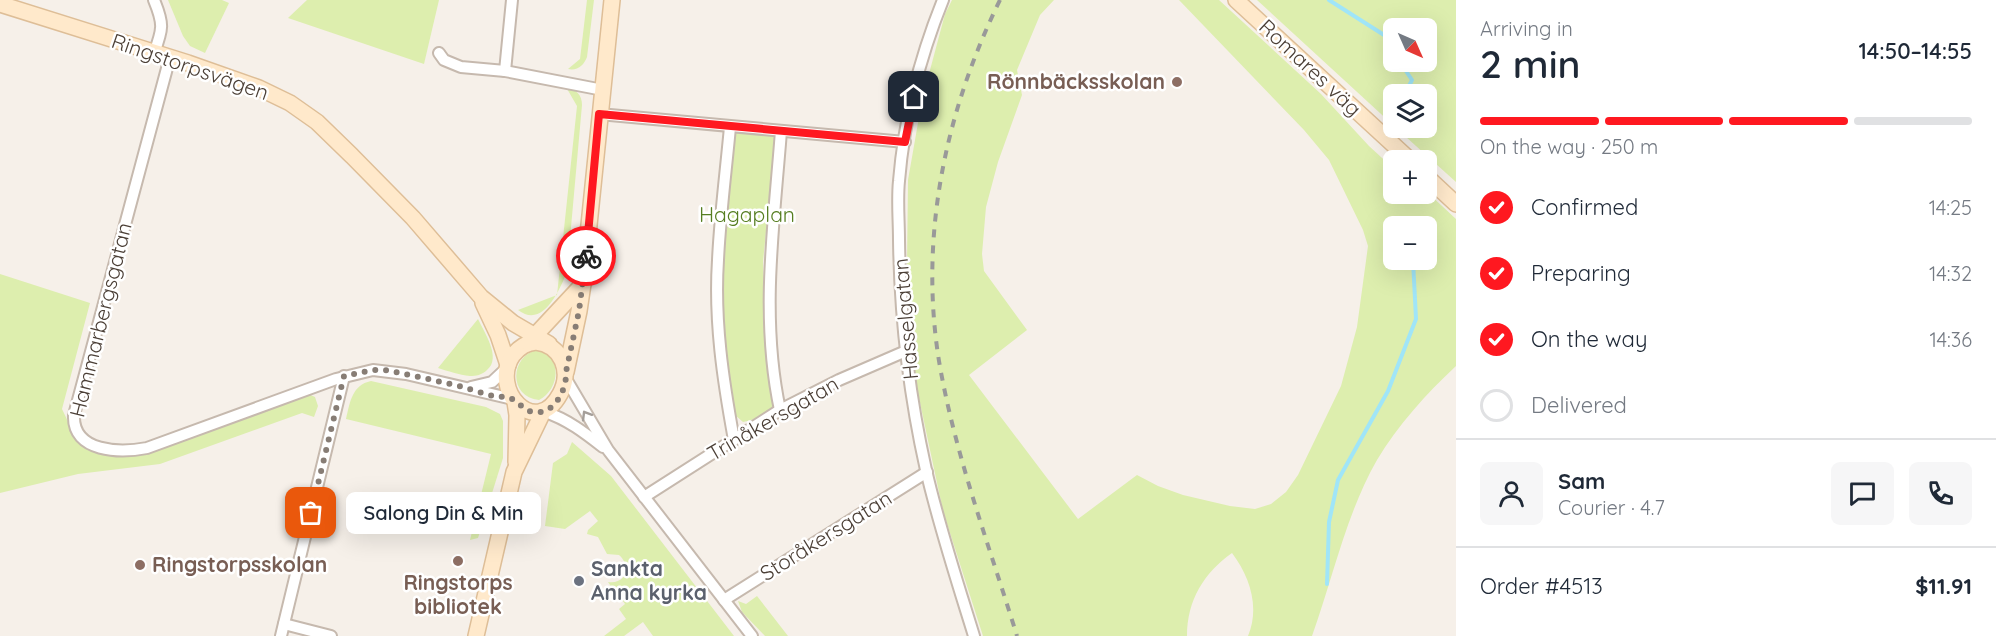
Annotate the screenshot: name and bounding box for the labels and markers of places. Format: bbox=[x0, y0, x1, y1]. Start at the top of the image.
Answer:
place label: Rönnbäcksskolan bbox=[987, 68, 1165, 94]
pin bbox=[888, 71, 939, 122]
marker: Rönnbäcksskolan bbox=[1170, 75, 1184, 89]
pin bbox=[285, 487, 336, 538]
callout: Salong Din & Min bbox=[347, 492, 542, 534]
place label: Ringstorpsskolan bbox=[152, 551, 327, 577]
marker: Ringstorps bibliotek bbox=[451, 554, 465, 568]
place label: Sankta Anna kyrka bbox=[591, 555, 707, 605]
marker: Ringstorpsskolan bbox=[133, 558, 147, 572]
place label: Ringstorps bibliotek bbox=[403, 569, 513, 619]
marker: Sankta Anna kyrka bbox=[572, 574, 586, 588]

